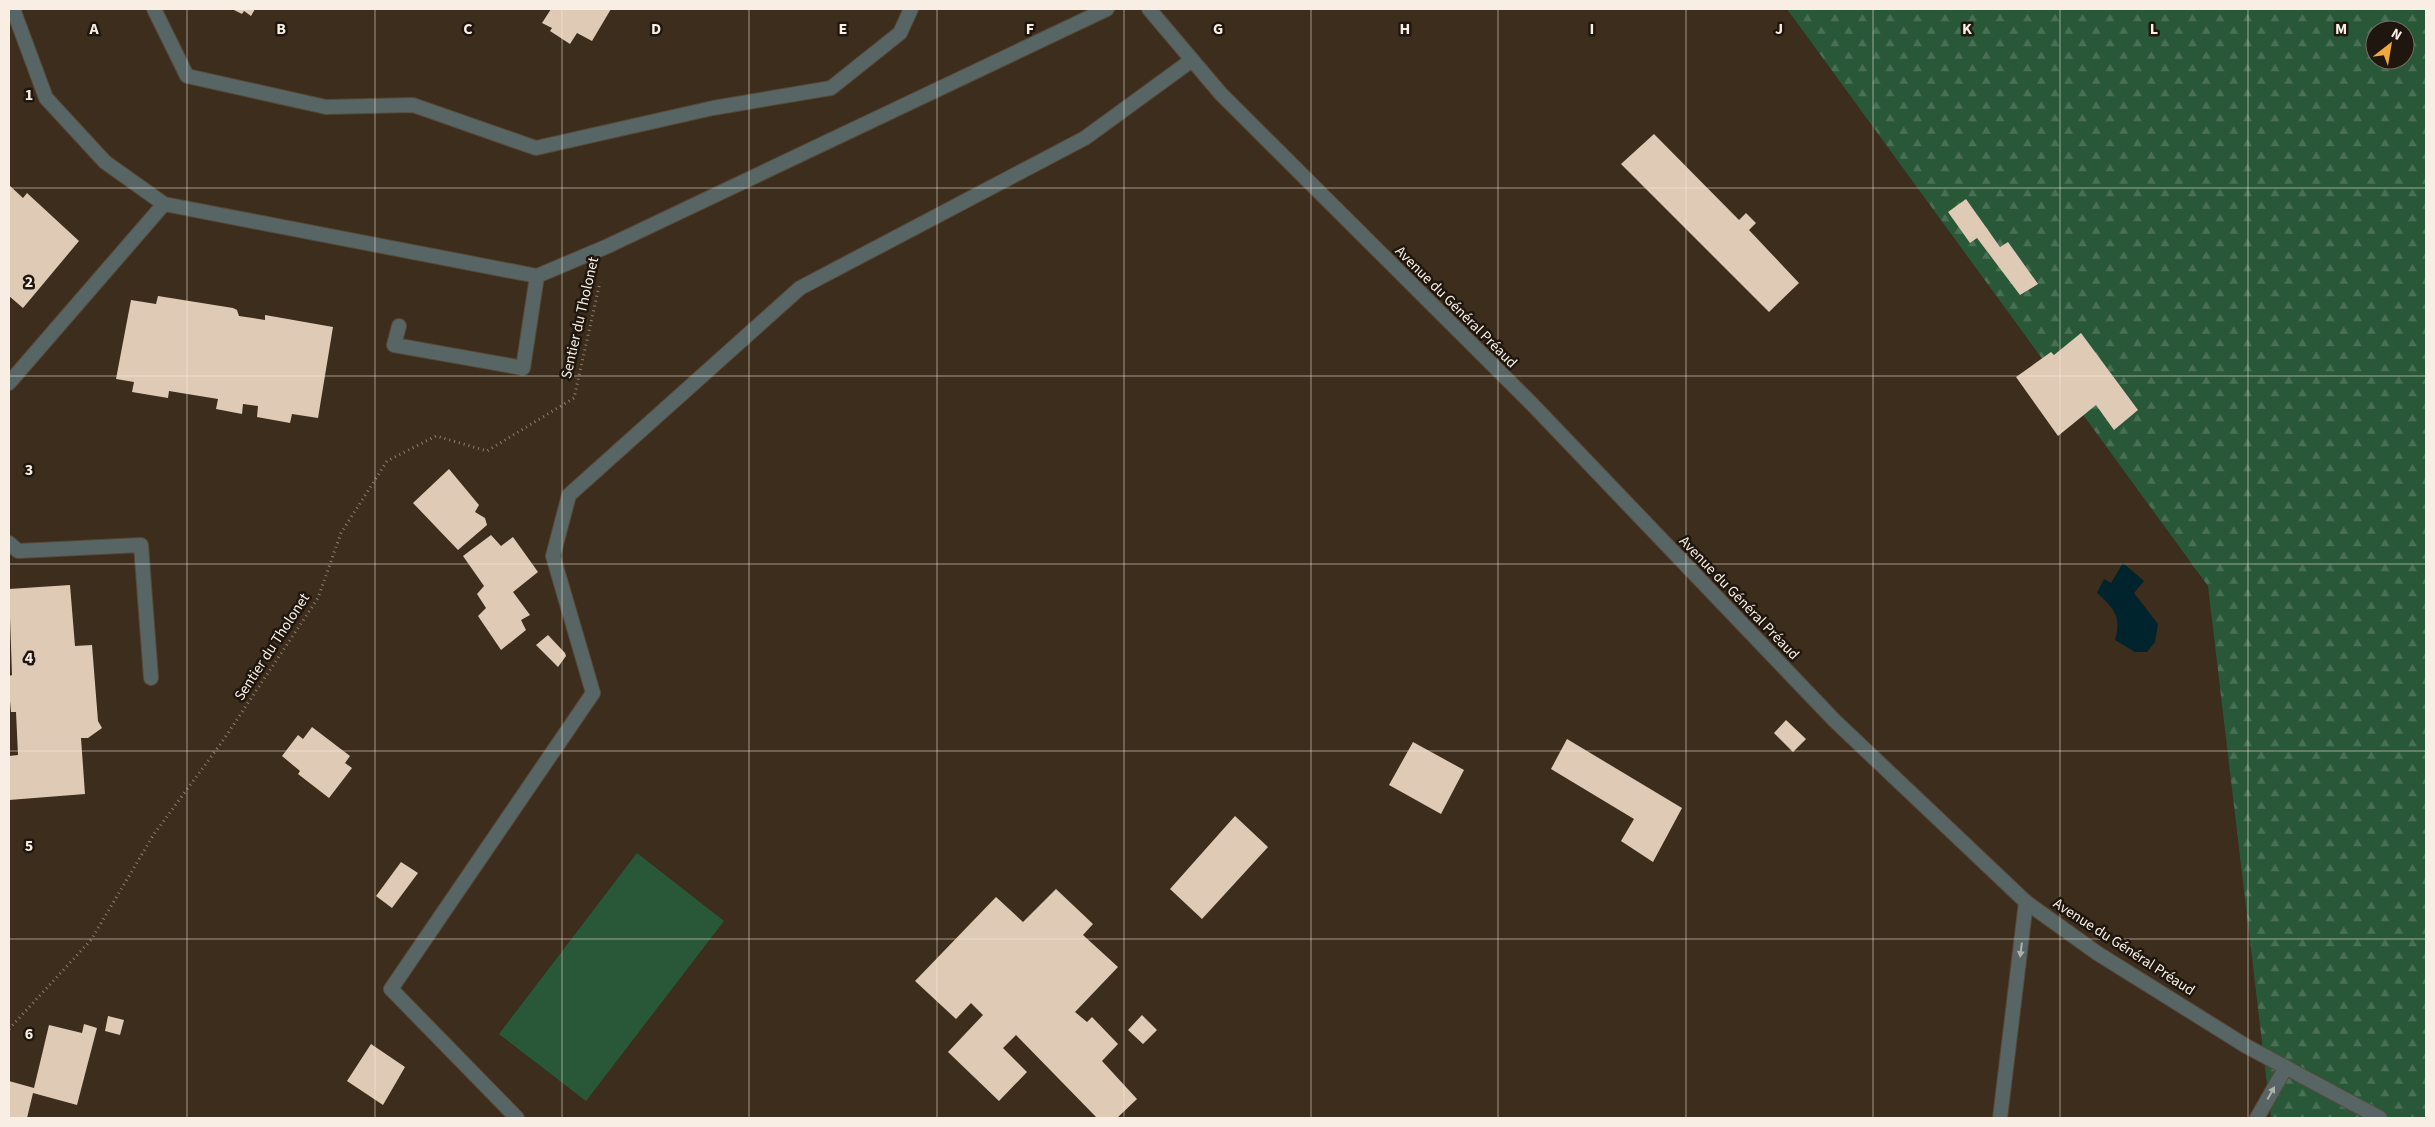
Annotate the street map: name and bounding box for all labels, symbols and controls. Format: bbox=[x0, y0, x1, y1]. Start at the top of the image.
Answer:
text: A bbox=[88, 18, 99, 40]
text: B bbox=[276, 18, 286, 40]
text: C bbox=[463, 18, 473, 40]
text: D bbox=[651, 18, 661, 40]
text: E bbox=[839, 18, 847, 40]
text: F bbox=[1026, 18, 1034, 40]
text: G bbox=[1213, 18, 1223, 40]
text: H bbox=[1400, 18, 1410, 40]
text: I bbox=[1590, 18, 1594, 40]
text: J bbox=[1775, 18, 1783, 40]
text: K bbox=[1962, 18, 1972, 40]
text: L bbox=[2150, 18, 2158, 40]
text: M bbox=[2335, 18, 2347, 40]
north arrow bbox=[2365, 20, 2415, 70]
text: N bbox=[2387, 24, 2405, 46]
text: 1 bbox=[25, 84, 33, 106]
street label: Avenue du Général Préaud bbox=[1390, 241, 1522, 373]
street label: Sentier du Tholonet bbox=[556, 255, 604, 381]
text: 2 bbox=[25, 271, 33, 293]
text: 3 bbox=[25, 459, 33, 481]
street label: Avenue du Général Préaud bbox=[1674, 531, 1804, 665]
street label: Sentier du Tholonet bbox=[229, 589, 315, 705]
text: 4 bbox=[25, 647, 34, 669]
text: 5 bbox=[25, 835, 33, 857]
street label: Avenue du Général Préaud bbox=[2049, 893, 2199, 1001]
one-way arrow bbox=[2017, 942, 2025, 958]
text: 6 bbox=[25, 1023, 33, 1045]
one-way arrow bbox=[2267, 1086, 2276, 1099]

